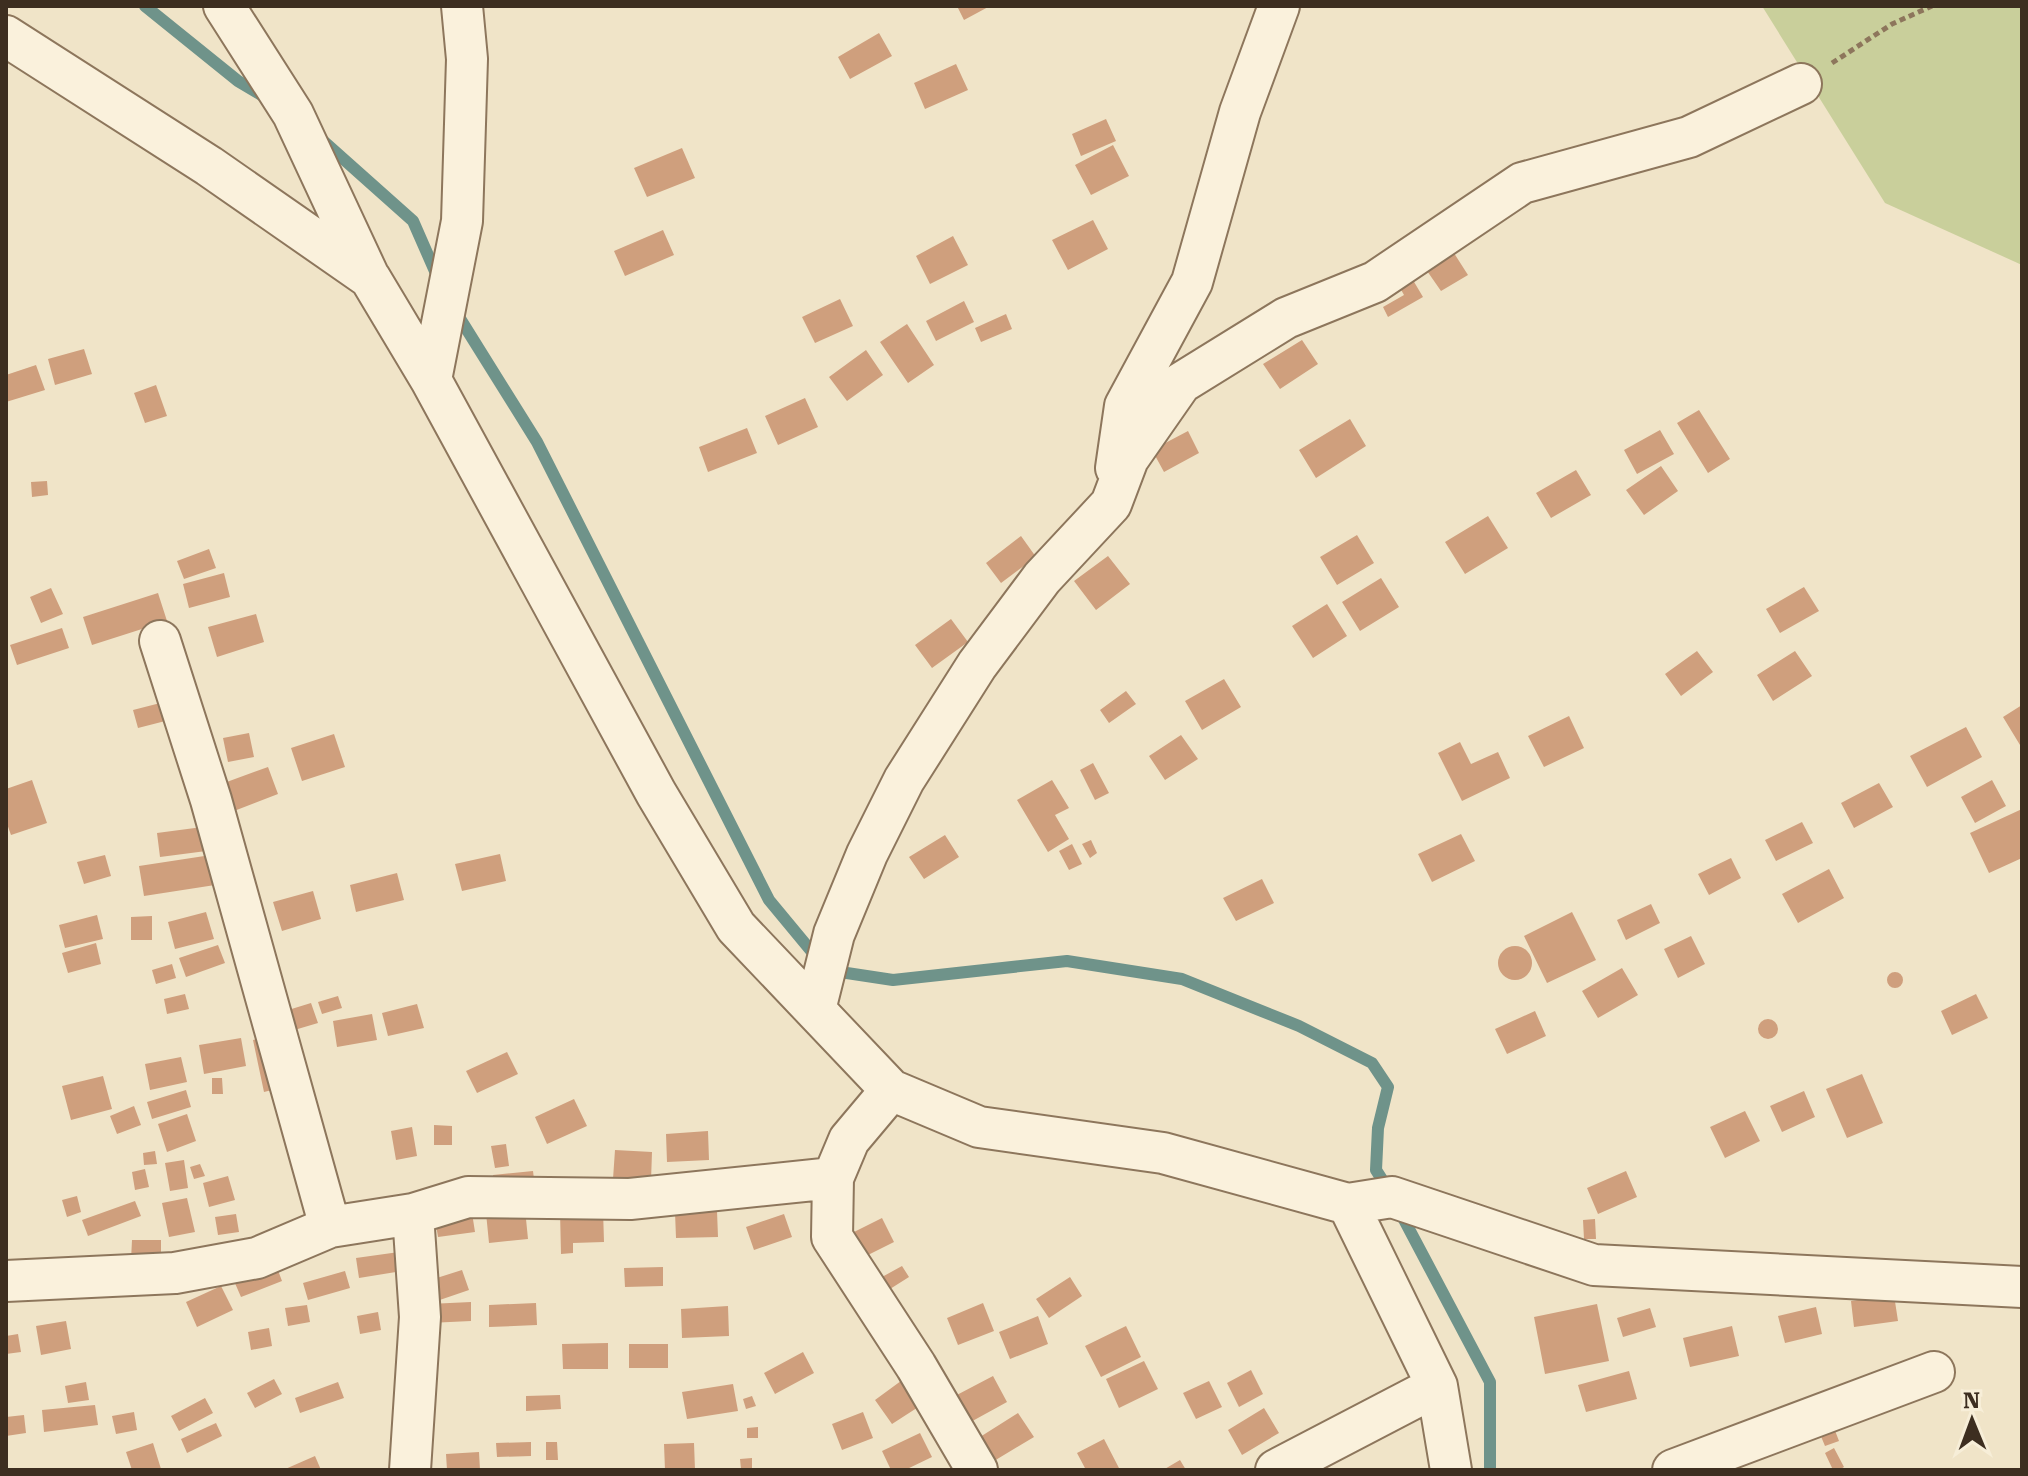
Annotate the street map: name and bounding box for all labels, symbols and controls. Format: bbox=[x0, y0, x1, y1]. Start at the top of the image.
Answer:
north arrow bbox=[1932, 1380, 2012, 1460]
text: N bbox=[1963, 1388, 1980, 1413]

